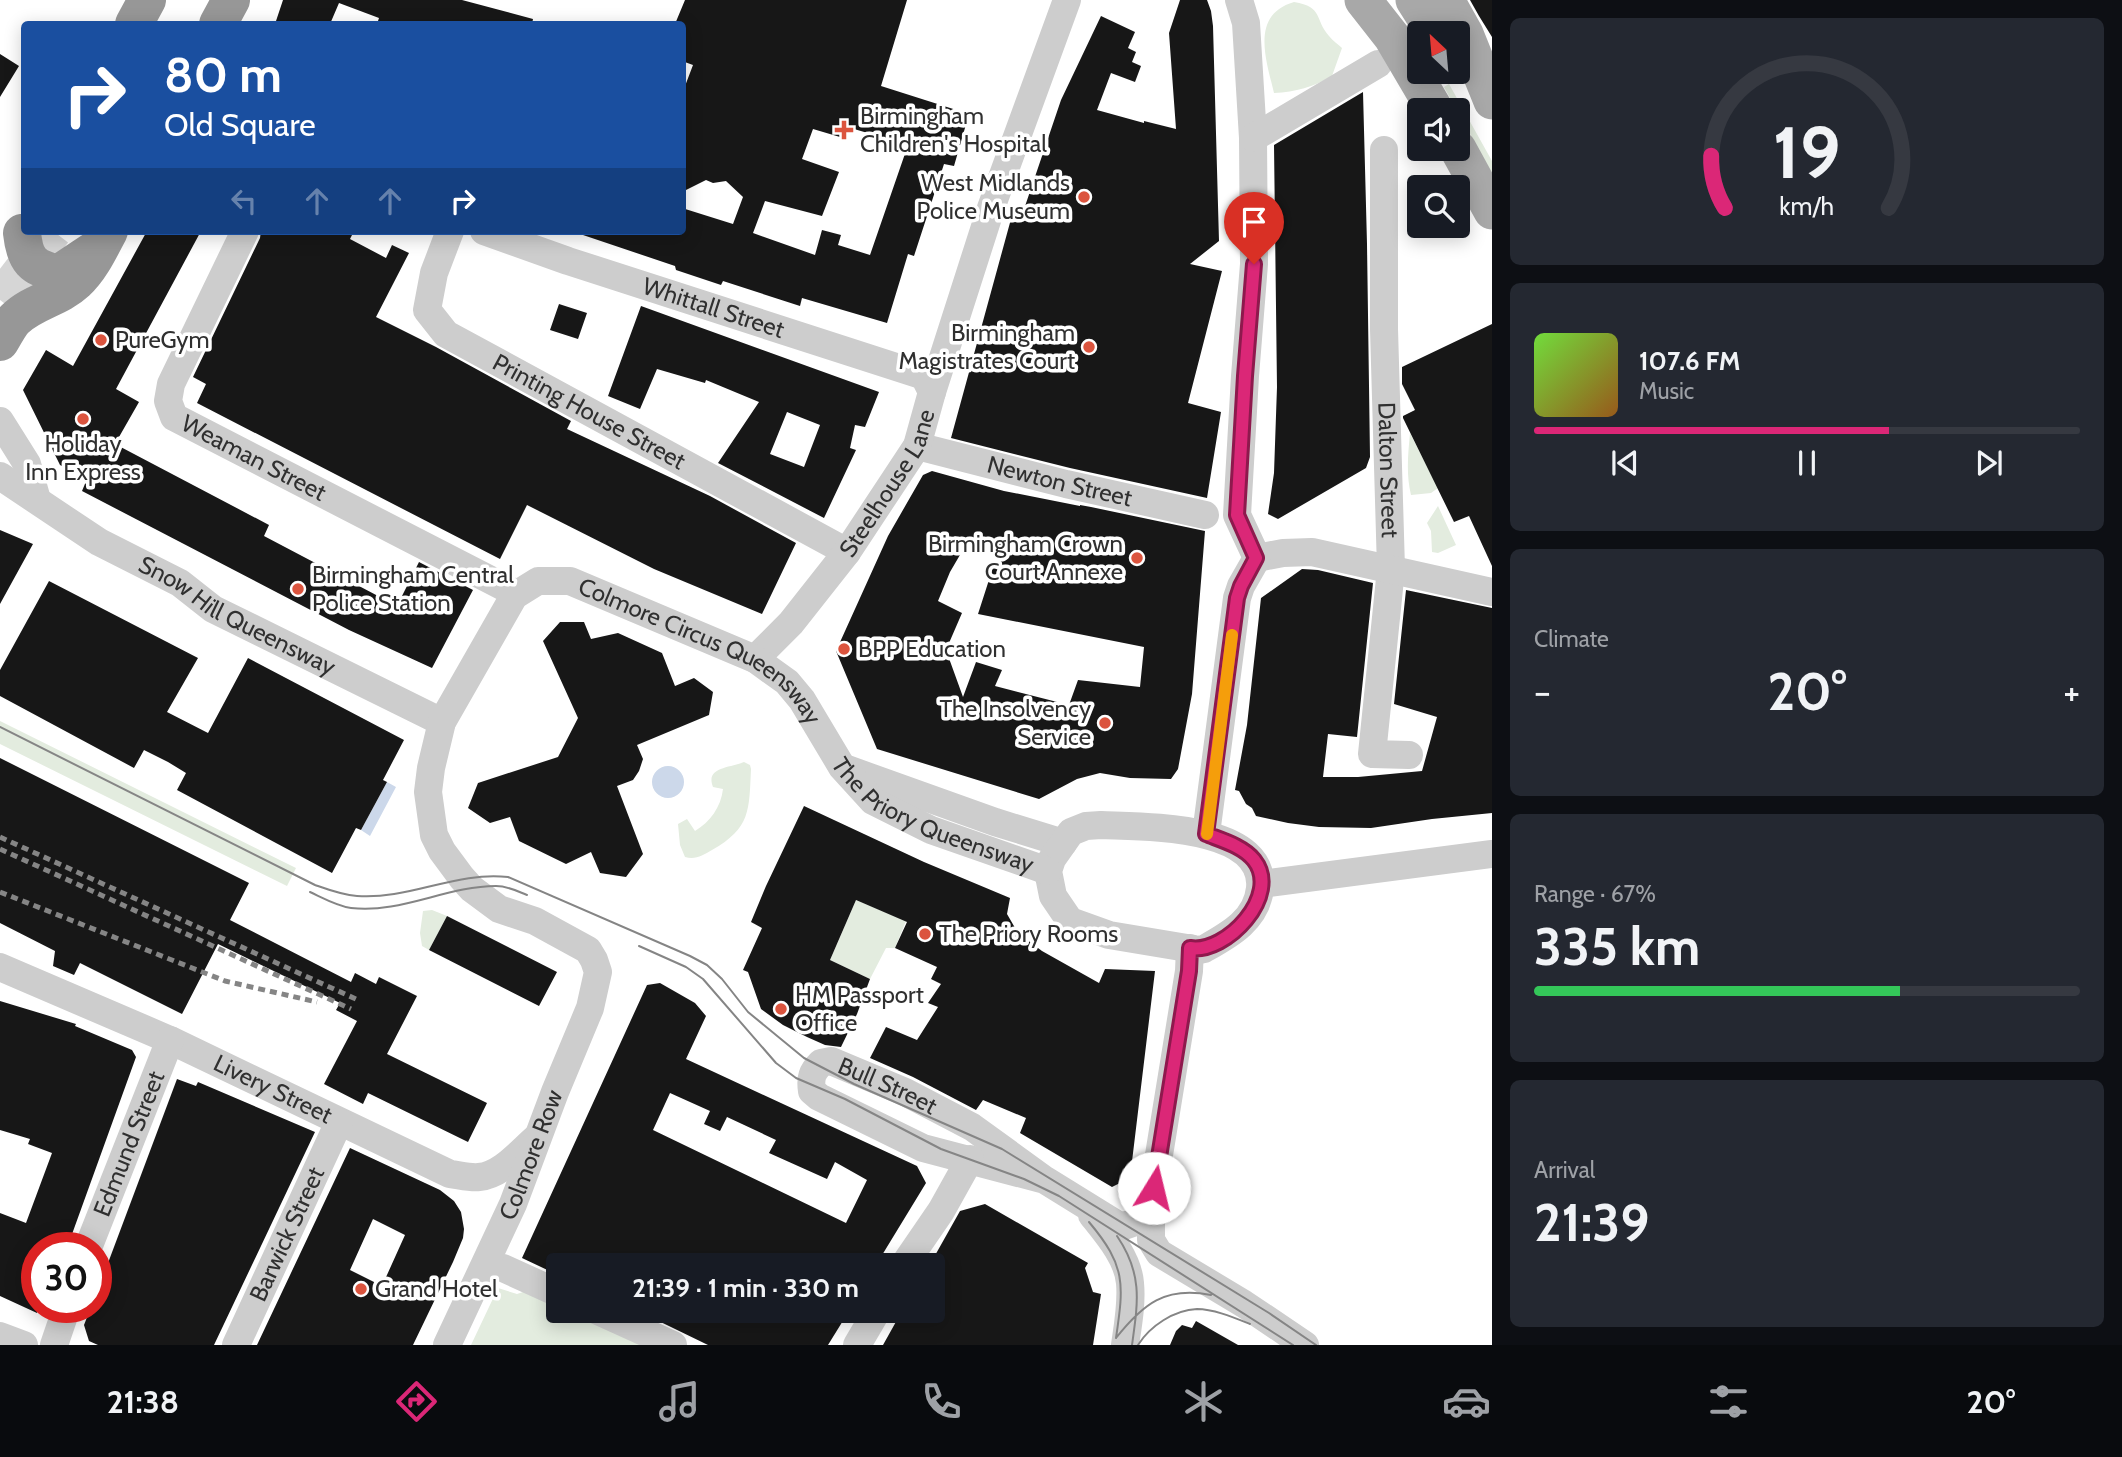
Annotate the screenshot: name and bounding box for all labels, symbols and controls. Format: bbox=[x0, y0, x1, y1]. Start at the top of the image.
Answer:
north arrow bbox=[1407, 21, 1470, 84]
map controls bbox=[1407, 21, 1470, 238]
text: 80 m bbox=[164, 45, 282, 104]
icon: right bbox=[49, 49, 140, 140]
button: sound bbox=[1407, 98, 1470, 161]
place label: Birmingham Children's Hospital bbox=[860, 101, 1047, 158]
text: Old Square bbox=[164, 105, 316, 144]
text: 19 bbox=[1773, 108, 1841, 196]
marker: Birmingham Children's Hospital bbox=[834, 120, 854, 140]
place label: West Midlands Police Museum bbox=[917, 168, 1070, 225]
button: search bbox=[1407, 175, 1470, 238]
icon: left bbox=[225, 182, 263, 220]
icon: ahead bbox=[298, 182, 336, 220]
icon: ahead bbox=[371, 182, 409, 220]
icon: right bbox=[444, 182, 482, 220]
marker: West Midlands Police Museum bbox=[1076, 189, 1092, 205]
text: km/h bbox=[1780, 191, 1834, 221]
pin bbox=[1224, 192, 1284, 264]
icon: arrive bbox=[1235, 203, 1273, 241]
street label: Whittall Street bbox=[639, 271, 788, 344]
place label: Birmingham Magistrates Court bbox=[898, 318, 1075, 375]
place label: PureGym bbox=[115, 325, 210, 354]
marker: PureGym bbox=[93, 332, 109, 348]
marker: Birmingham Magistrates Court bbox=[1081, 339, 1097, 355]
text: 107.6 FM bbox=[1639, 345, 1740, 377]
street label: Printing House Street bbox=[488, 347, 691, 475]
text: Music bbox=[1639, 377, 1694, 405]
street label: Dalton Street bbox=[1372, 401, 1405, 538]
street label: Steelhouse Lane bbox=[833, 406, 941, 562]
street label: Weaman Street bbox=[177, 408, 331, 507]
marker: Holiday Inn Express bbox=[75, 411, 91, 427]
place label: Holiday Inn Express bbox=[25, 429, 141, 486]
icon: previous bbox=[1606, 444, 1644, 482]
icon: pause bbox=[1788, 444, 1826, 482]
icon: next bbox=[1970, 444, 2008, 482]
street label: Newton Street bbox=[984, 450, 1135, 512]
place label: Birmingham Crown Court Annexe bbox=[928, 529, 1123, 586]
street label: Snow Hill Queensway bbox=[134, 550, 341, 681]
marker: Birmingham Crown Court Annexe bbox=[1129, 550, 1145, 566]
place label: Birmingham Central Police Station bbox=[312, 560, 514, 617]
street label: Colmore Circus Queensway bbox=[574, 571, 828, 729]
marker: Birmingham Central Police Station bbox=[290, 581, 306, 597]
text: Climate bbox=[1534, 625, 1609, 653]
place label: BPP Education bbox=[858, 634, 1006, 663]
marker: BPP Education bbox=[836, 641, 852, 657]
text: 20° bbox=[1767, 660, 1847, 723]
text: − bbox=[1534, 668, 1551, 715]
text: + bbox=[2063, 668, 2080, 715]
place label: The Insolvency Service bbox=[939, 694, 1091, 751]
marker: The Insolvency Service bbox=[1097, 715, 1113, 731]
street label: The Priory Queensway bbox=[826, 752, 1038, 879]
text: Range · 67% bbox=[1534, 880, 1656, 908]
text: 335 km bbox=[1534, 915, 1700, 978]
place label: The Priory Rooms bbox=[939, 919, 1118, 948]
marker: The Priory Rooms bbox=[917, 926, 933, 942]
place label: HM Passport Office bbox=[795, 980, 924, 1037]
marker: HM Passport Office bbox=[773, 1001, 789, 1017]
street label: Livery Street bbox=[209, 1048, 337, 1129]
street label: Bull Street bbox=[834, 1051, 942, 1120]
street label: Edmund Street bbox=[87, 1067, 170, 1220]
street label: Colmore Row bbox=[493, 1085, 569, 1225]
position arrow bbox=[1117, 1151, 1191, 1225]
text: Arrival bbox=[1534, 1156, 1595, 1184]
street label: Barwick Street bbox=[243, 1162, 330, 1306]
text: 21:39 bbox=[1534, 1191, 1650, 1254]
speed limit sign: 30 bbox=[21, 1232, 112, 1323]
text: 21:39 · 1 min · 330 m bbox=[632, 1272, 859, 1304]
place label: Grand Hotel bbox=[375, 1274, 498, 1303]
marker: Grand Hotel bbox=[353, 1281, 369, 1297]
icon: directions bbox=[392, 1377, 441, 1426]
icon: music bbox=[655, 1377, 704, 1426]
icon: phone bbox=[917, 1377, 966, 1426]
icon: climate bbox=[1179, 1377, 1228, 1426]
icon: car bbox=[1442, 1377, 1491, 1426]
icon: filters bbox=[1704, 1377, 1753, 1426]
text: 21:38 bbox=[107, 1382, 179, 1421]
text: 20° bbox=[1967, 1382, 2015, 1421]

